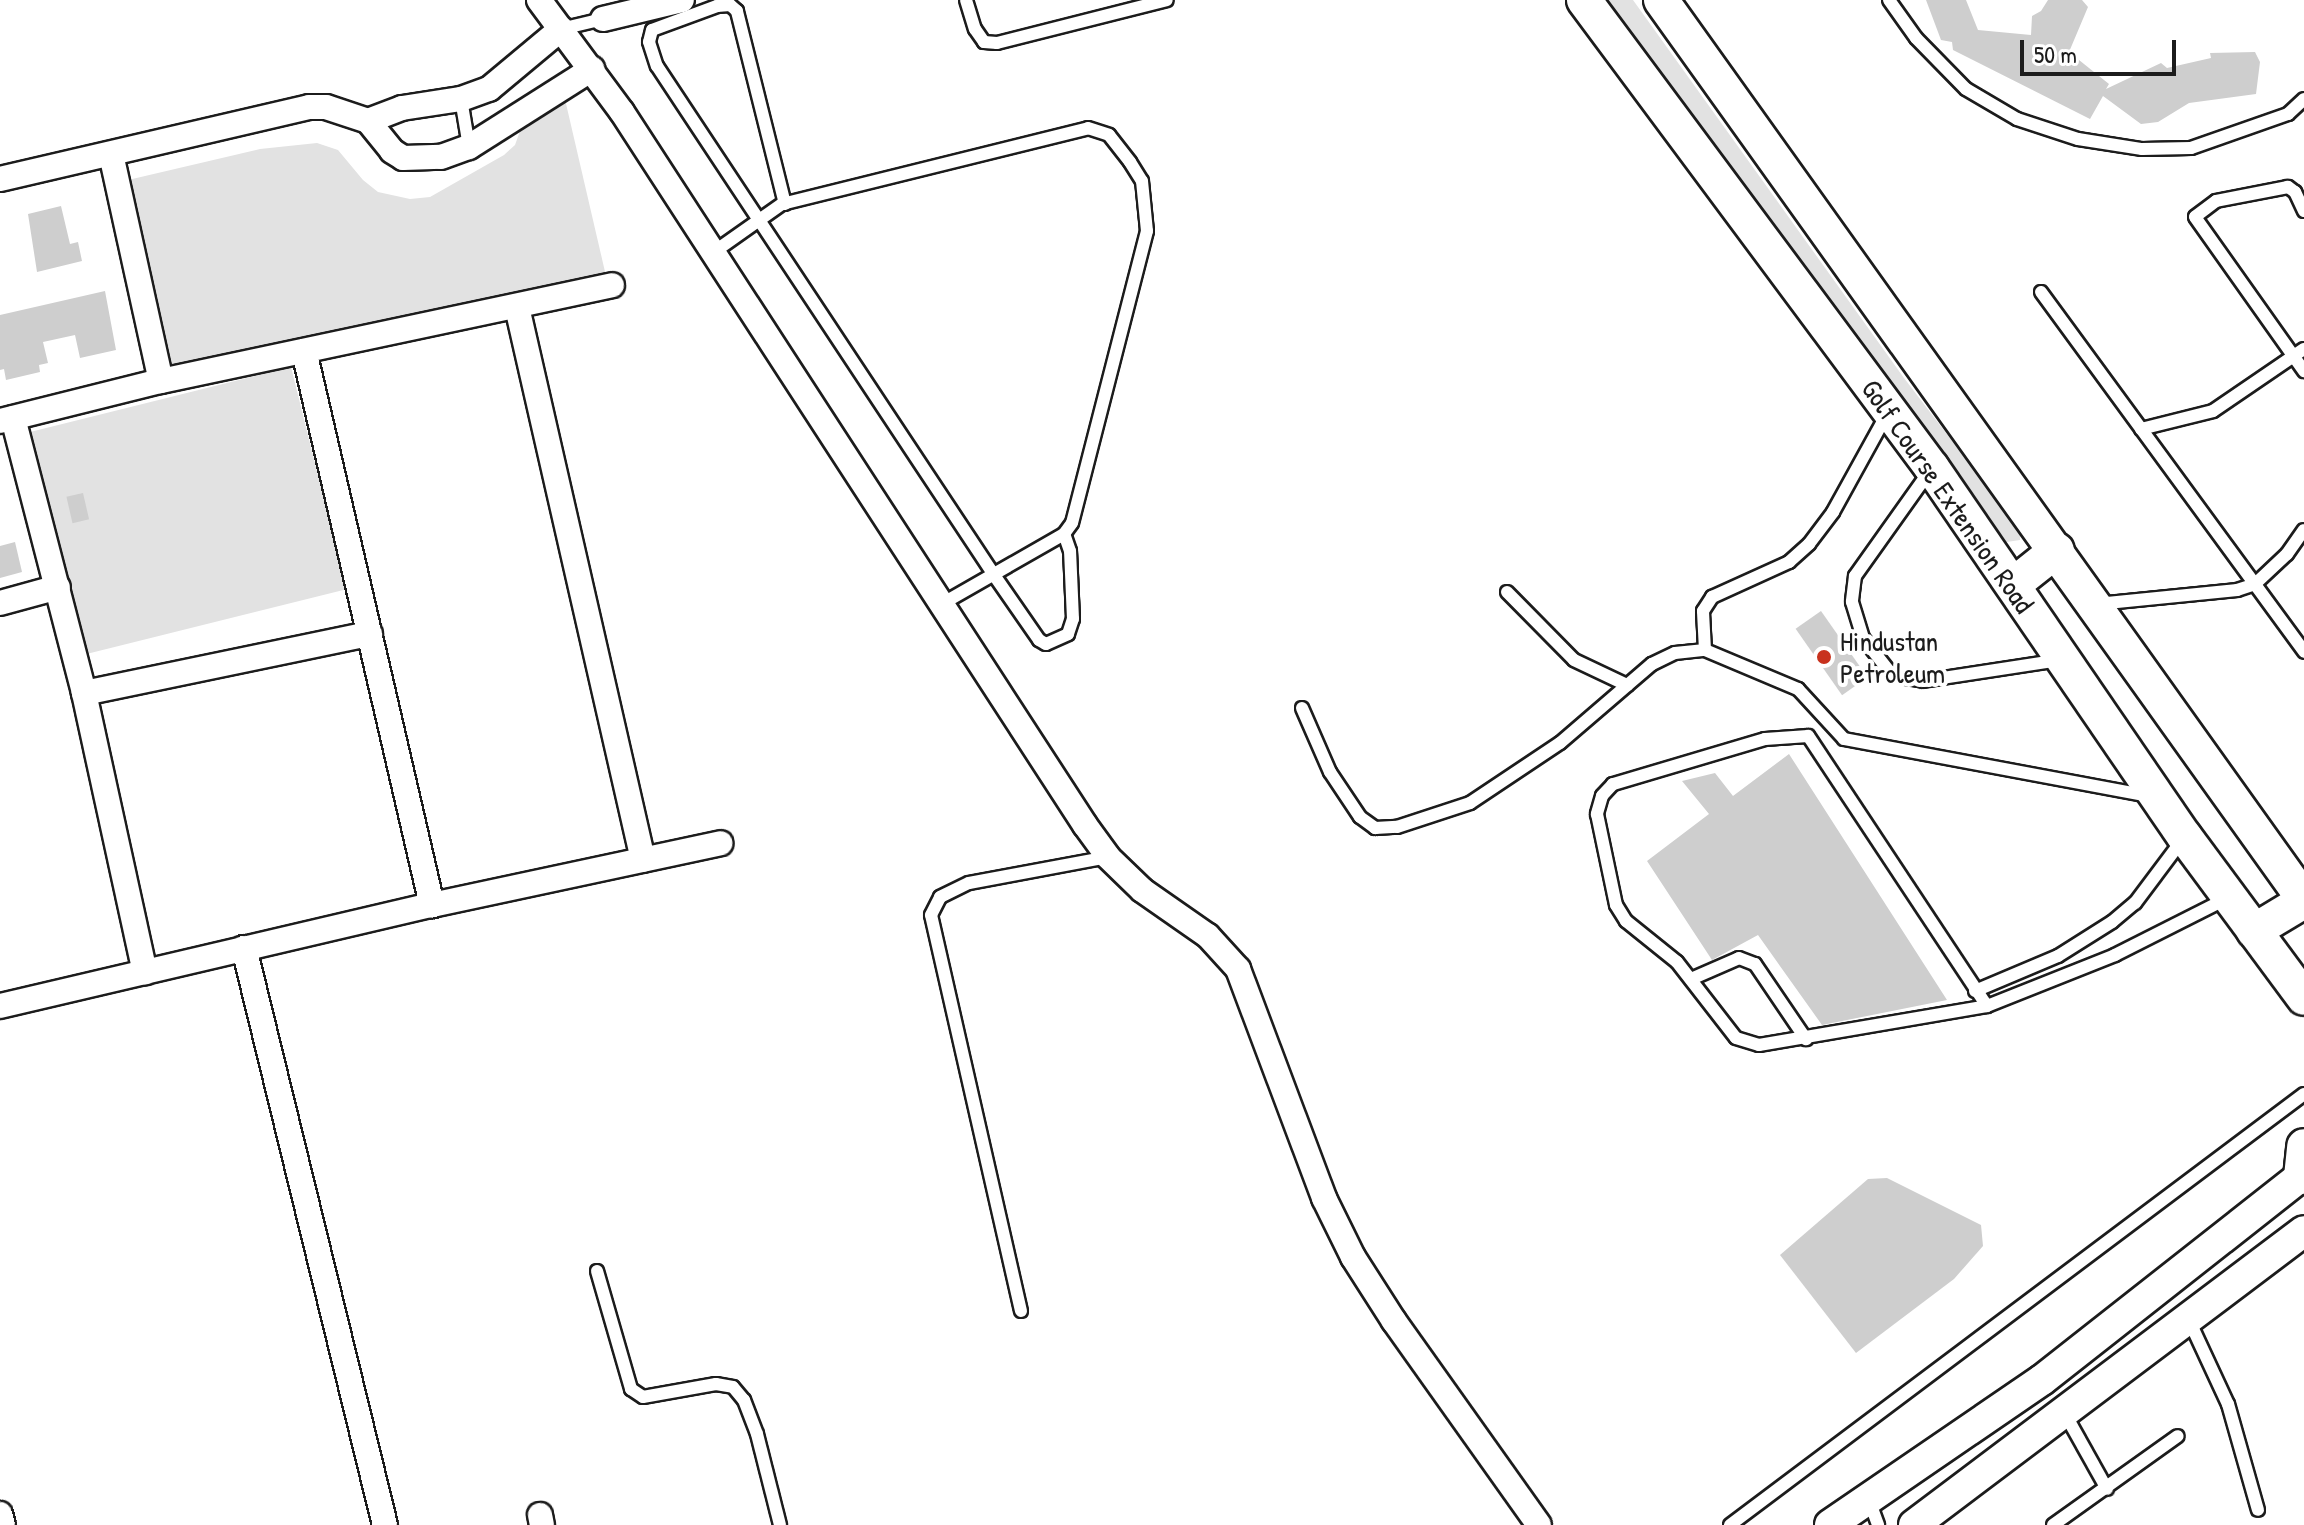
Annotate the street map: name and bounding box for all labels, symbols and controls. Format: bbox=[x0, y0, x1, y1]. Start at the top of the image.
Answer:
scale bar bbox=[2024, 24, 2180, 74]
text: 50 m bbox=[2034, 38, 2077, 70]
street label: Golf Course Extension Road bbox=[1855, 373, 2041, 619]
place label: Hindustan Petroleum bbox=[1840, 624, 1945, 690]
marker: Hindustan Petroleum bbox=[1815, 648, 1833, 666]

